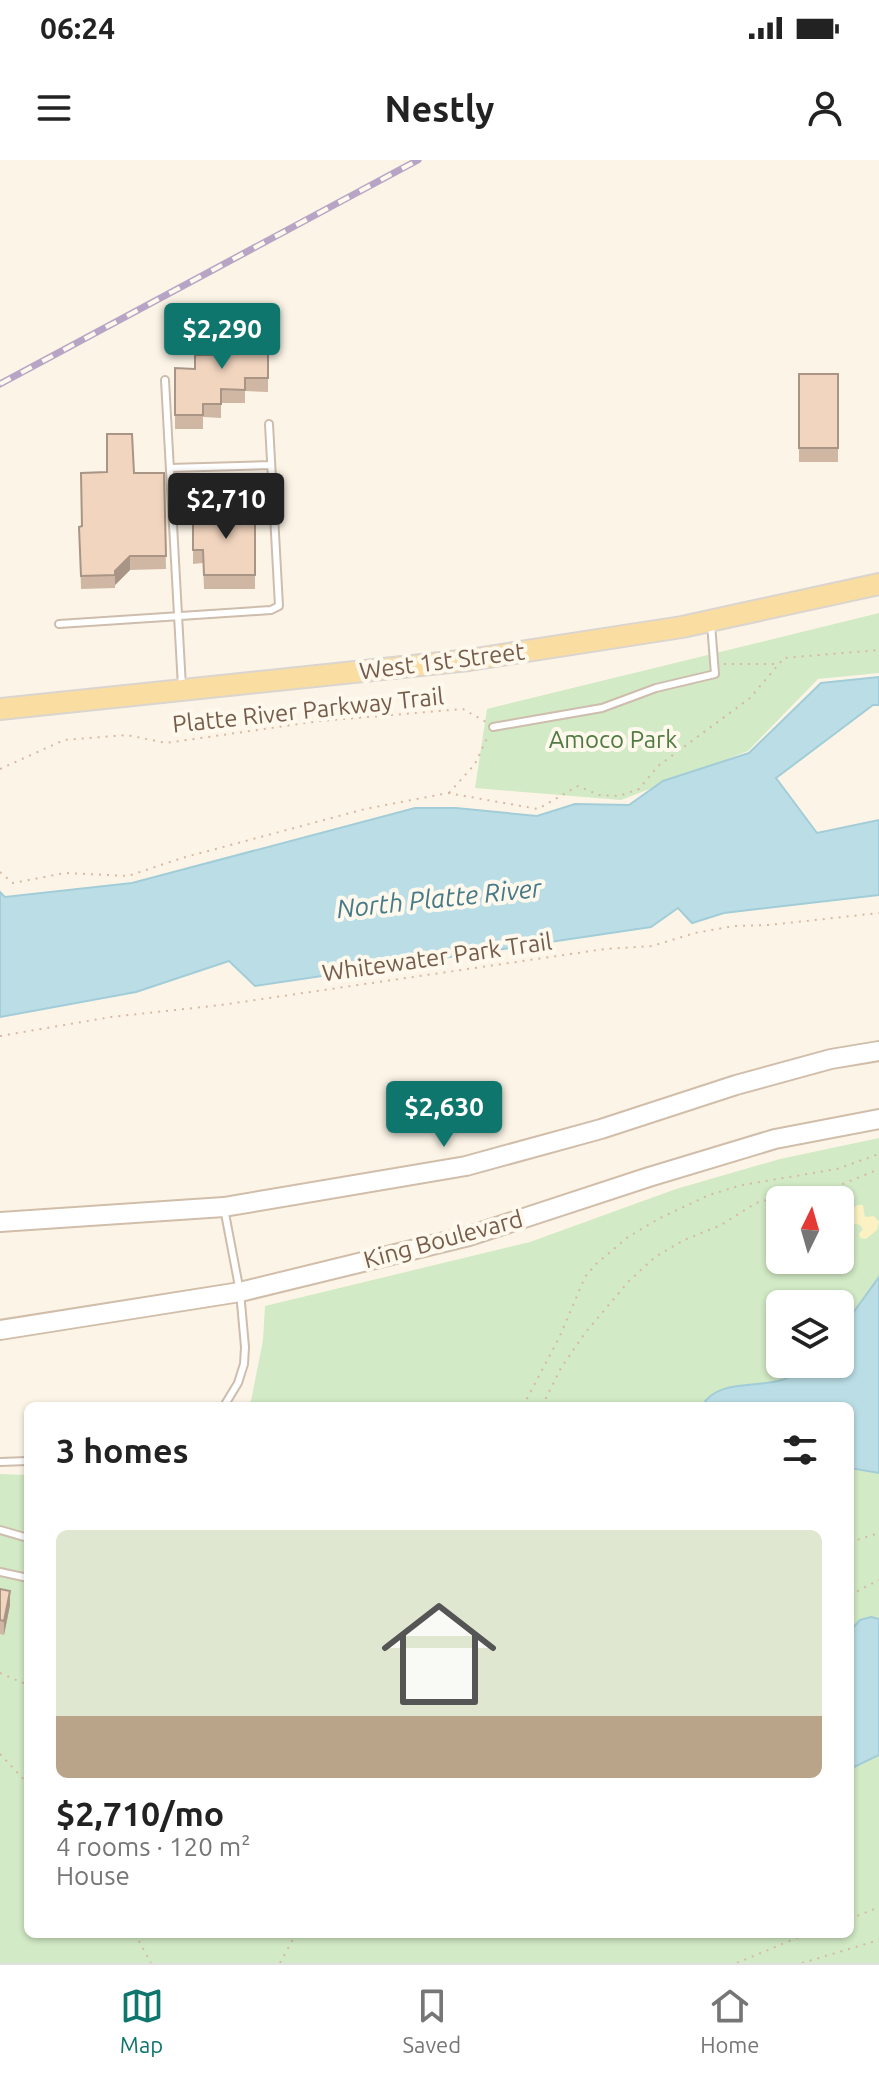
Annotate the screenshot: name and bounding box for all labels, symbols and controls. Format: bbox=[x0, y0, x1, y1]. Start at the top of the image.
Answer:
text: 06:24 bbox=[40, 11, 115, 45]
icon: menu bbox=[32, 86, 76, 130]
icon: person bbox=[803, 86, 847, 130]
text: Nestly bbox=[385, 88, 494, 129]
pin: $2,290 bbox=[157, 303, 287, 371]
text: $2,290 bbox=[182, 314, 262, 343]
pin: $2,710 bbox=[161, 473, 291, 541]
text: $2,710 bbox=[186, 484, 266, 513]
street label: West 1st Street bbox=[358, 637, 527, 685]
street label: Platte River Parkway Trail bbox=[171, 682, 445, 738]
park label: Amoco Park bbox=[549, 726, 677, 753]
water label: North Platte River bbox=[335, 873, 544, 923]
street label: Whitewater Park Trail bbox=[320, 928, 554, 986]
pin: $2,630 bbox=[379, 1081, 509, 1149]
text: $2,630 bbox=[404, 1092, 484, 1121]
north arrow bbox=[766, 1186, 854, 1274]
map controls bbox=[766, 1186, 854, 1378]
street label: King Boulevard bbox=[360, 1205, 526, 1273]
button: layers bbox=[766, 1290, 854, 1378]
icon: filters bbox=[778, 1428, 822, 1472]
text: 3 homes bbox=[56, 1431, 189, 1469]
icon: home bbox=[367, 1582, 511, 1726]
text: $2,710/mo bbox=[56, 1794, 224, 1832]
text: 4 rooms · 120 m² bbox=[56, 1832, 251, 1861]
text: House bbox=[56, 1861, 130, 1890]
tab: Map bbox=[120, 1984, 164, 2057]
tab: Saved bbox=[403, 1984, 461, 2057]
tab: Home bbox=[700, 1984, 759, 2057]

